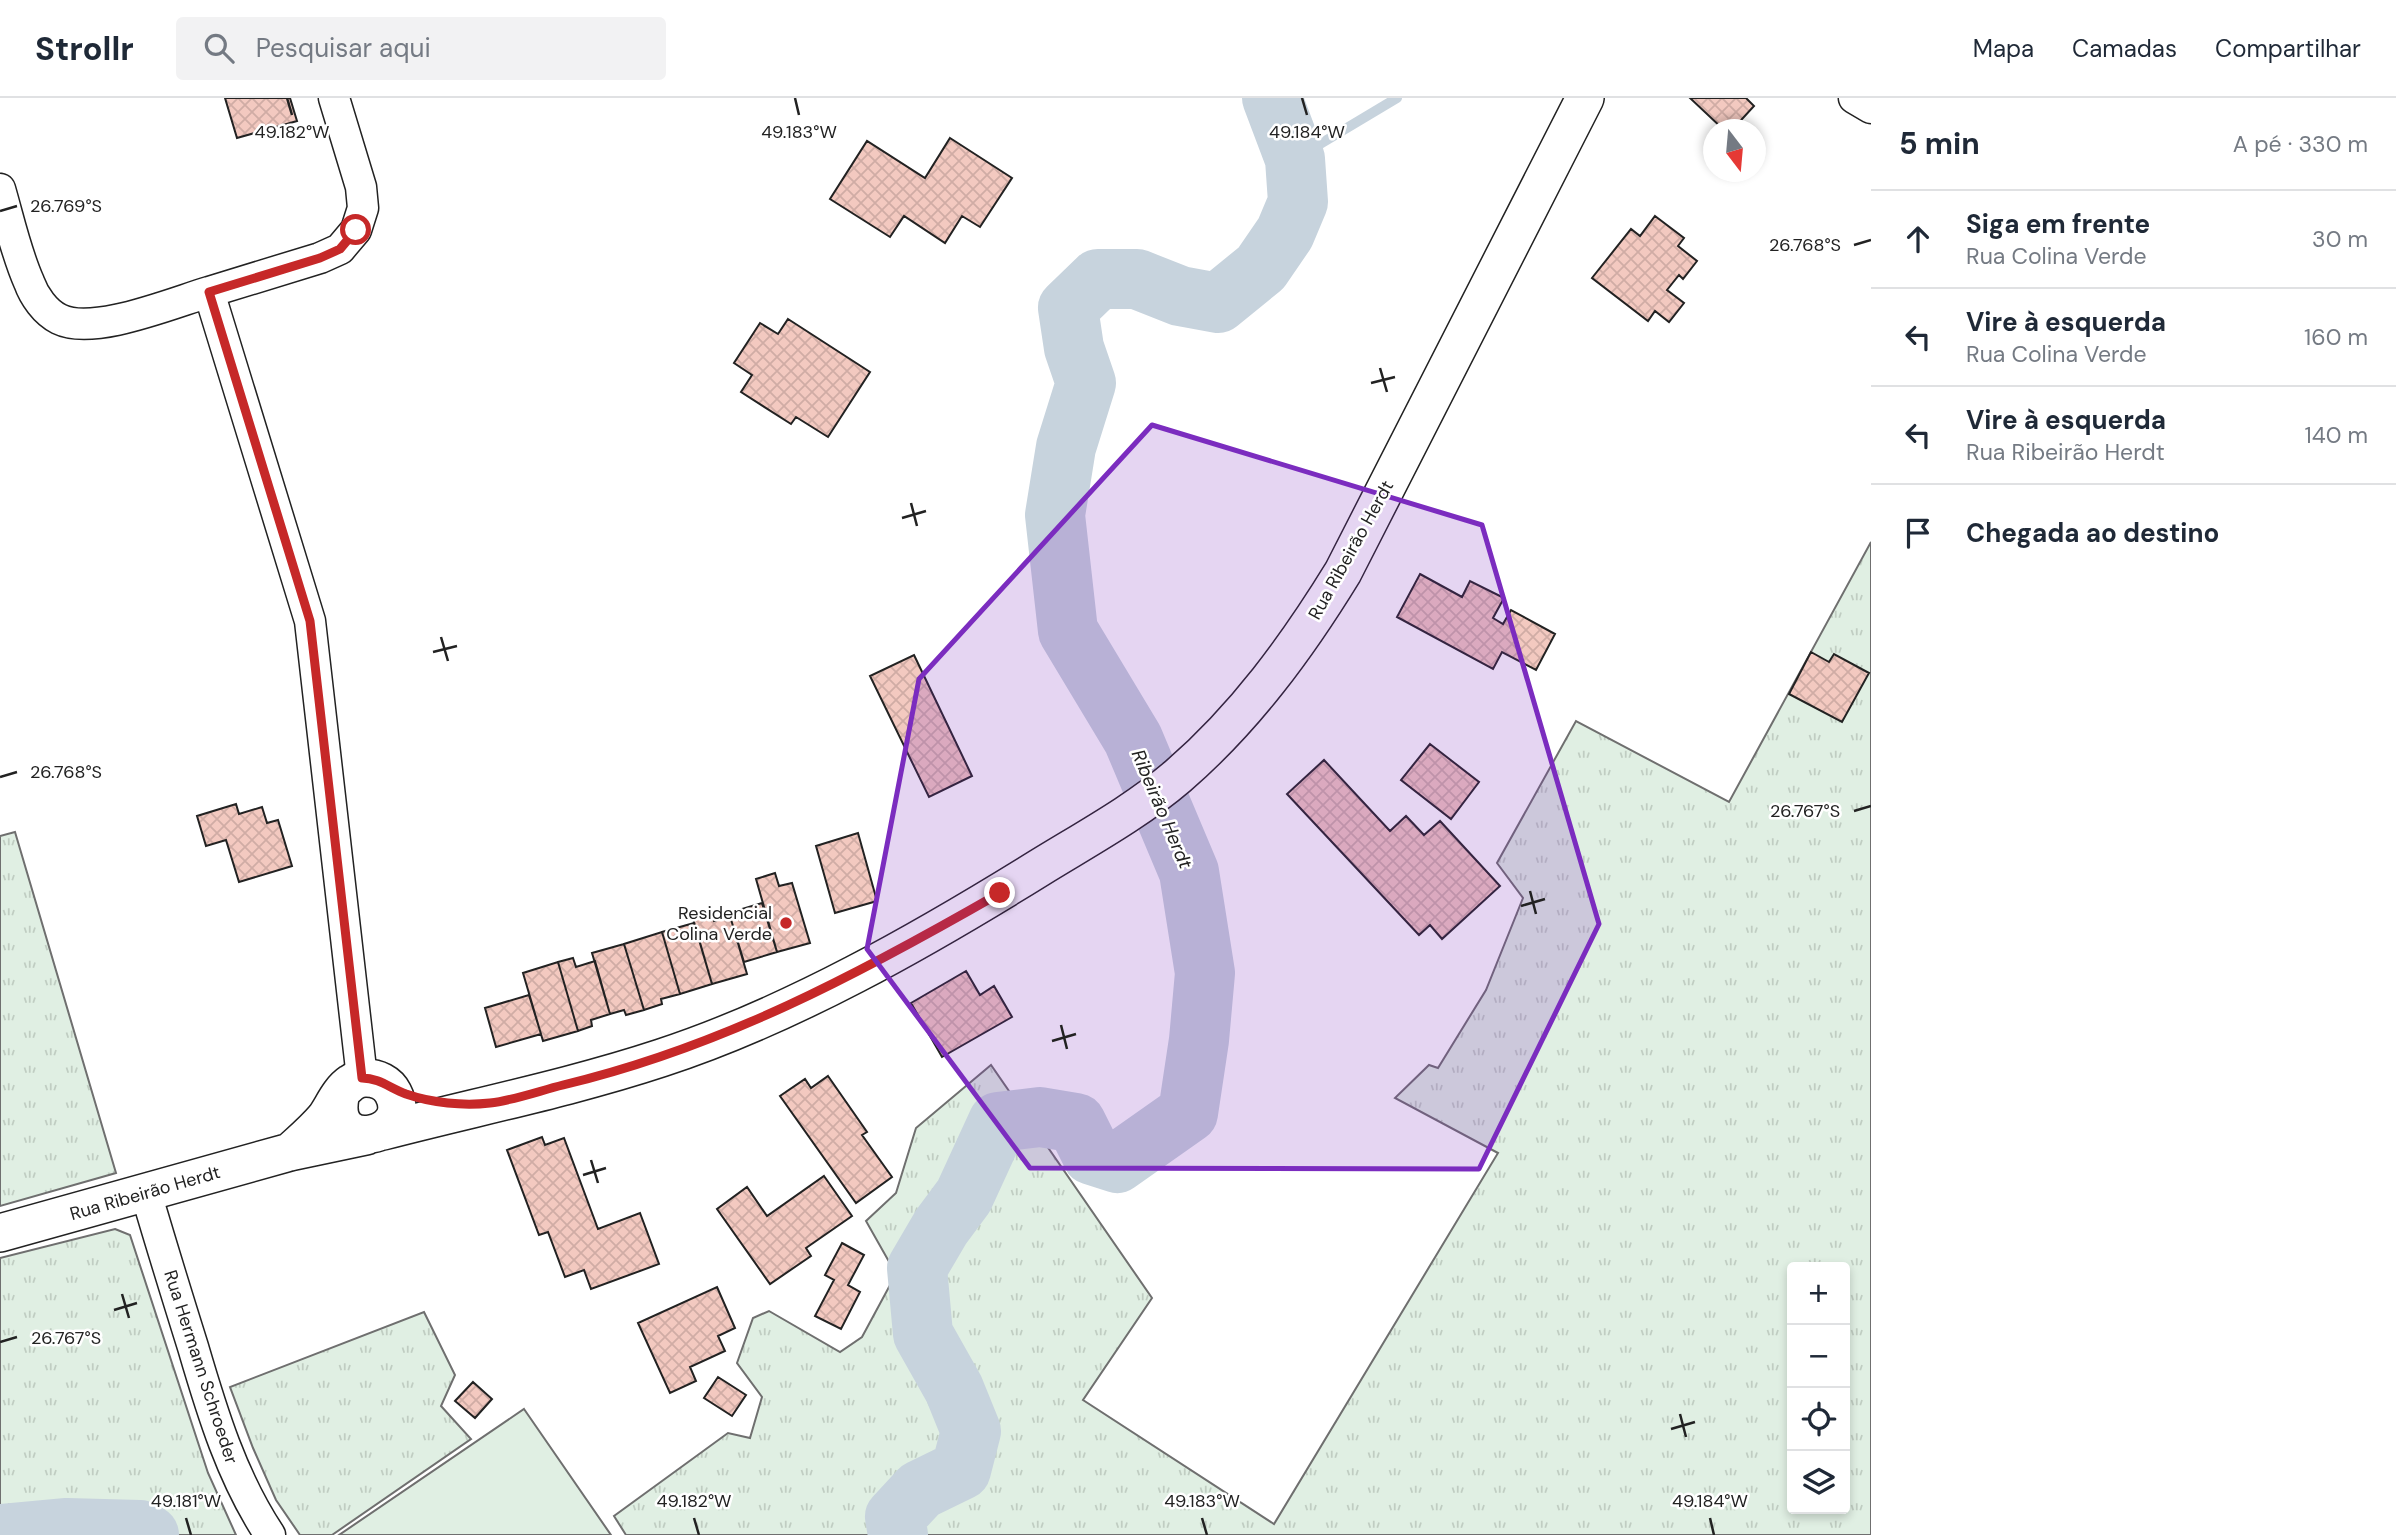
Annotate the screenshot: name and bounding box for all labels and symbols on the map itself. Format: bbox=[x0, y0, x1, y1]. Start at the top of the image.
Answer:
north arrow bbox=[1703, 119, 1766, 182]
text: 49.182°W bbox=[254, 120, 330, 144]
text: 49.183°W bbox=[761, 120, 837, 144]
text: 49.184°W bbox=[1269, 120, 1345, 144]
text: 26.769°S bbox=[30, 194, 102, 218]
route start bbox=[340, 214, 371, 245]
text: 26.768°S bbox=[1769, 233, 1841, 257]
street label: Rua Ribeirão Herdt bbox=[1303, 476, 1399, 624]
water label: Ribeirão Herdt bbox=[1126, 746, 1199, 873]
text: 26.768°S bbox=[30, 760, 102, 784]
text: 26.767°S bbox=[1770, 799, 1840, 823]
route end bbox=[984, 877, 1015, 908]
place label: Residencial Colina Verde bbox=[666, 901, 772, 946]
marker: Residencial Colina Verde bbox=[778, 915, 794, 931]
street label: Rua Ribeirão Herdt bbox=[67, 1160, 223, 1226]
street label: Rua Hermann Schroeder bbox=[158, 1267, 244, 1467]
text: 26.767°S bbox=[31, 1326, 101, 1350]
text: 49.181°W bbox=[151, 1489, 221, 1513]
text: 49.182°W bbox=[656, 1489, 732, 1513]
text: 49.183°W bbox=[1164, 1489, 1240, 1513]
text: 49.184°W bbox=[1672, 1489, 1748, 1513]

